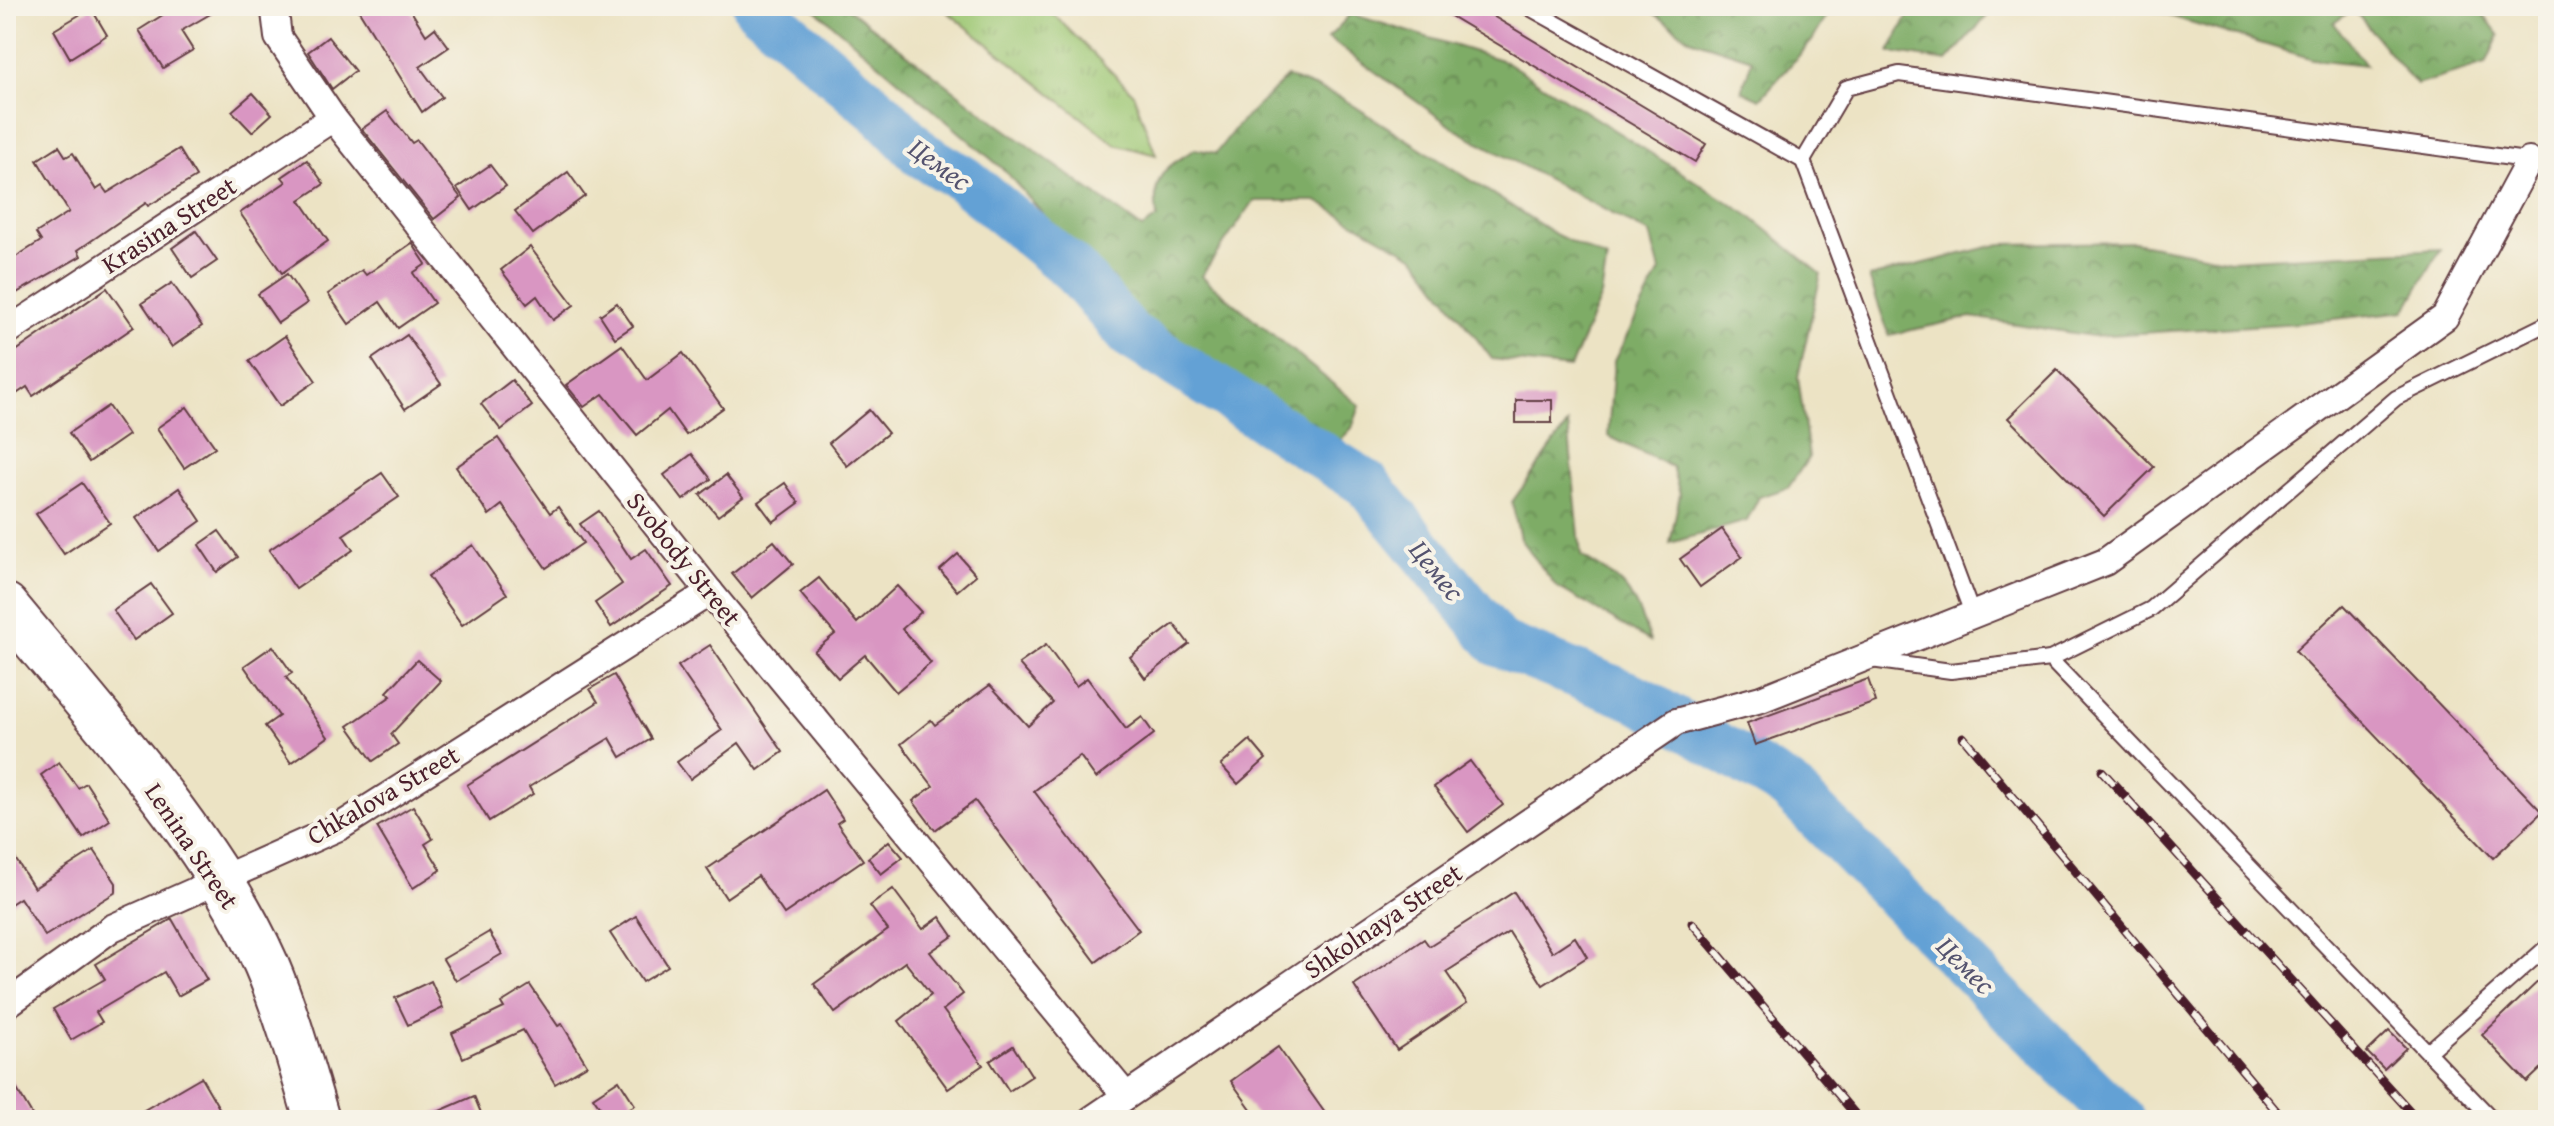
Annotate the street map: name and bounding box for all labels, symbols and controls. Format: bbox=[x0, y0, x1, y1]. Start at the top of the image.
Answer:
water label: Цемес bbox=[901, 127, 981, 201]
street label: Krasina Street bbox=[93, 166, 244, 283]
street label: Svobody Street bbox=[618, 483, 751, 634]
water label: Цемес bbox=[1400, 530, 1475, 610]
street label: Chkalova Street bbox=[299, 735, 466, 854]
street label: Lenina Street bbox=[136, 775, 249, 917]
street label: Shkolnaya Street bbox=[1296, 853, 1470, 988]
water label: Цемес bbox=[1928, 926, 2006, 1004]

